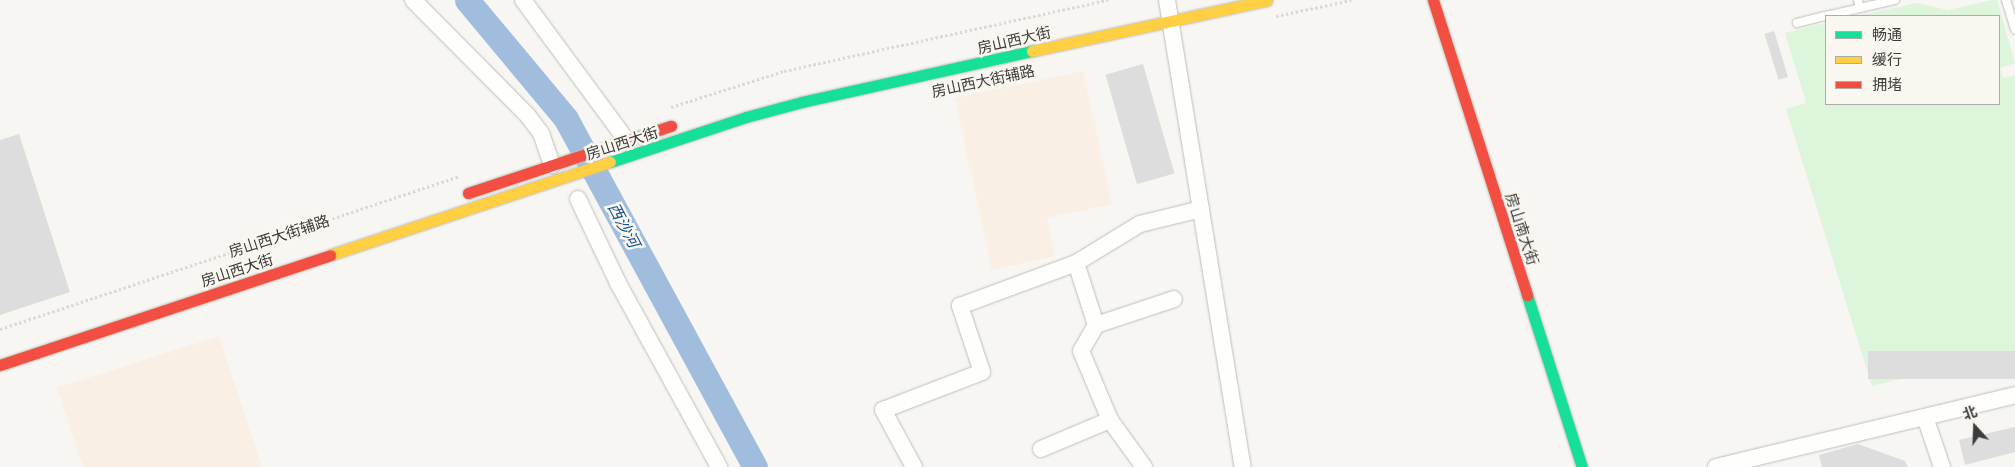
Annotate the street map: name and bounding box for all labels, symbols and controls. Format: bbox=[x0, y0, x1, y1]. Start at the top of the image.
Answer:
legend bbox=[1825, 15, 2000, 105]
street label: 房山西大街 bbox=[975, 23, 1053, 57]
text: 畅通 bbox=[1872, 23, 1902, 46]
text: 缓行 bbox=[1872, 48, 1902, 71]
street label: 房山西大街辅路 bbox=[930, 61, 1036, 101]
text: 拥堵 bbox=[1872, 73, 1902, 96]
street label: 房山西大街 bbox=[584, 123, 660, 163]
street label: 房山南大街 bbox=[1502, 191, 1542, 267]
water label: 西沙河 bbox=[604, 199, 644, 251]
street label: 房山西大街辅路 bbox=[226, 211, 332, 261]
street label: 房山西大街 bbox=[199, 250, 275, 290]
text: 北 bbox=[1960, 400, 1980, 425]
north arrow bbox=[1950, 402, 2000, 452]

